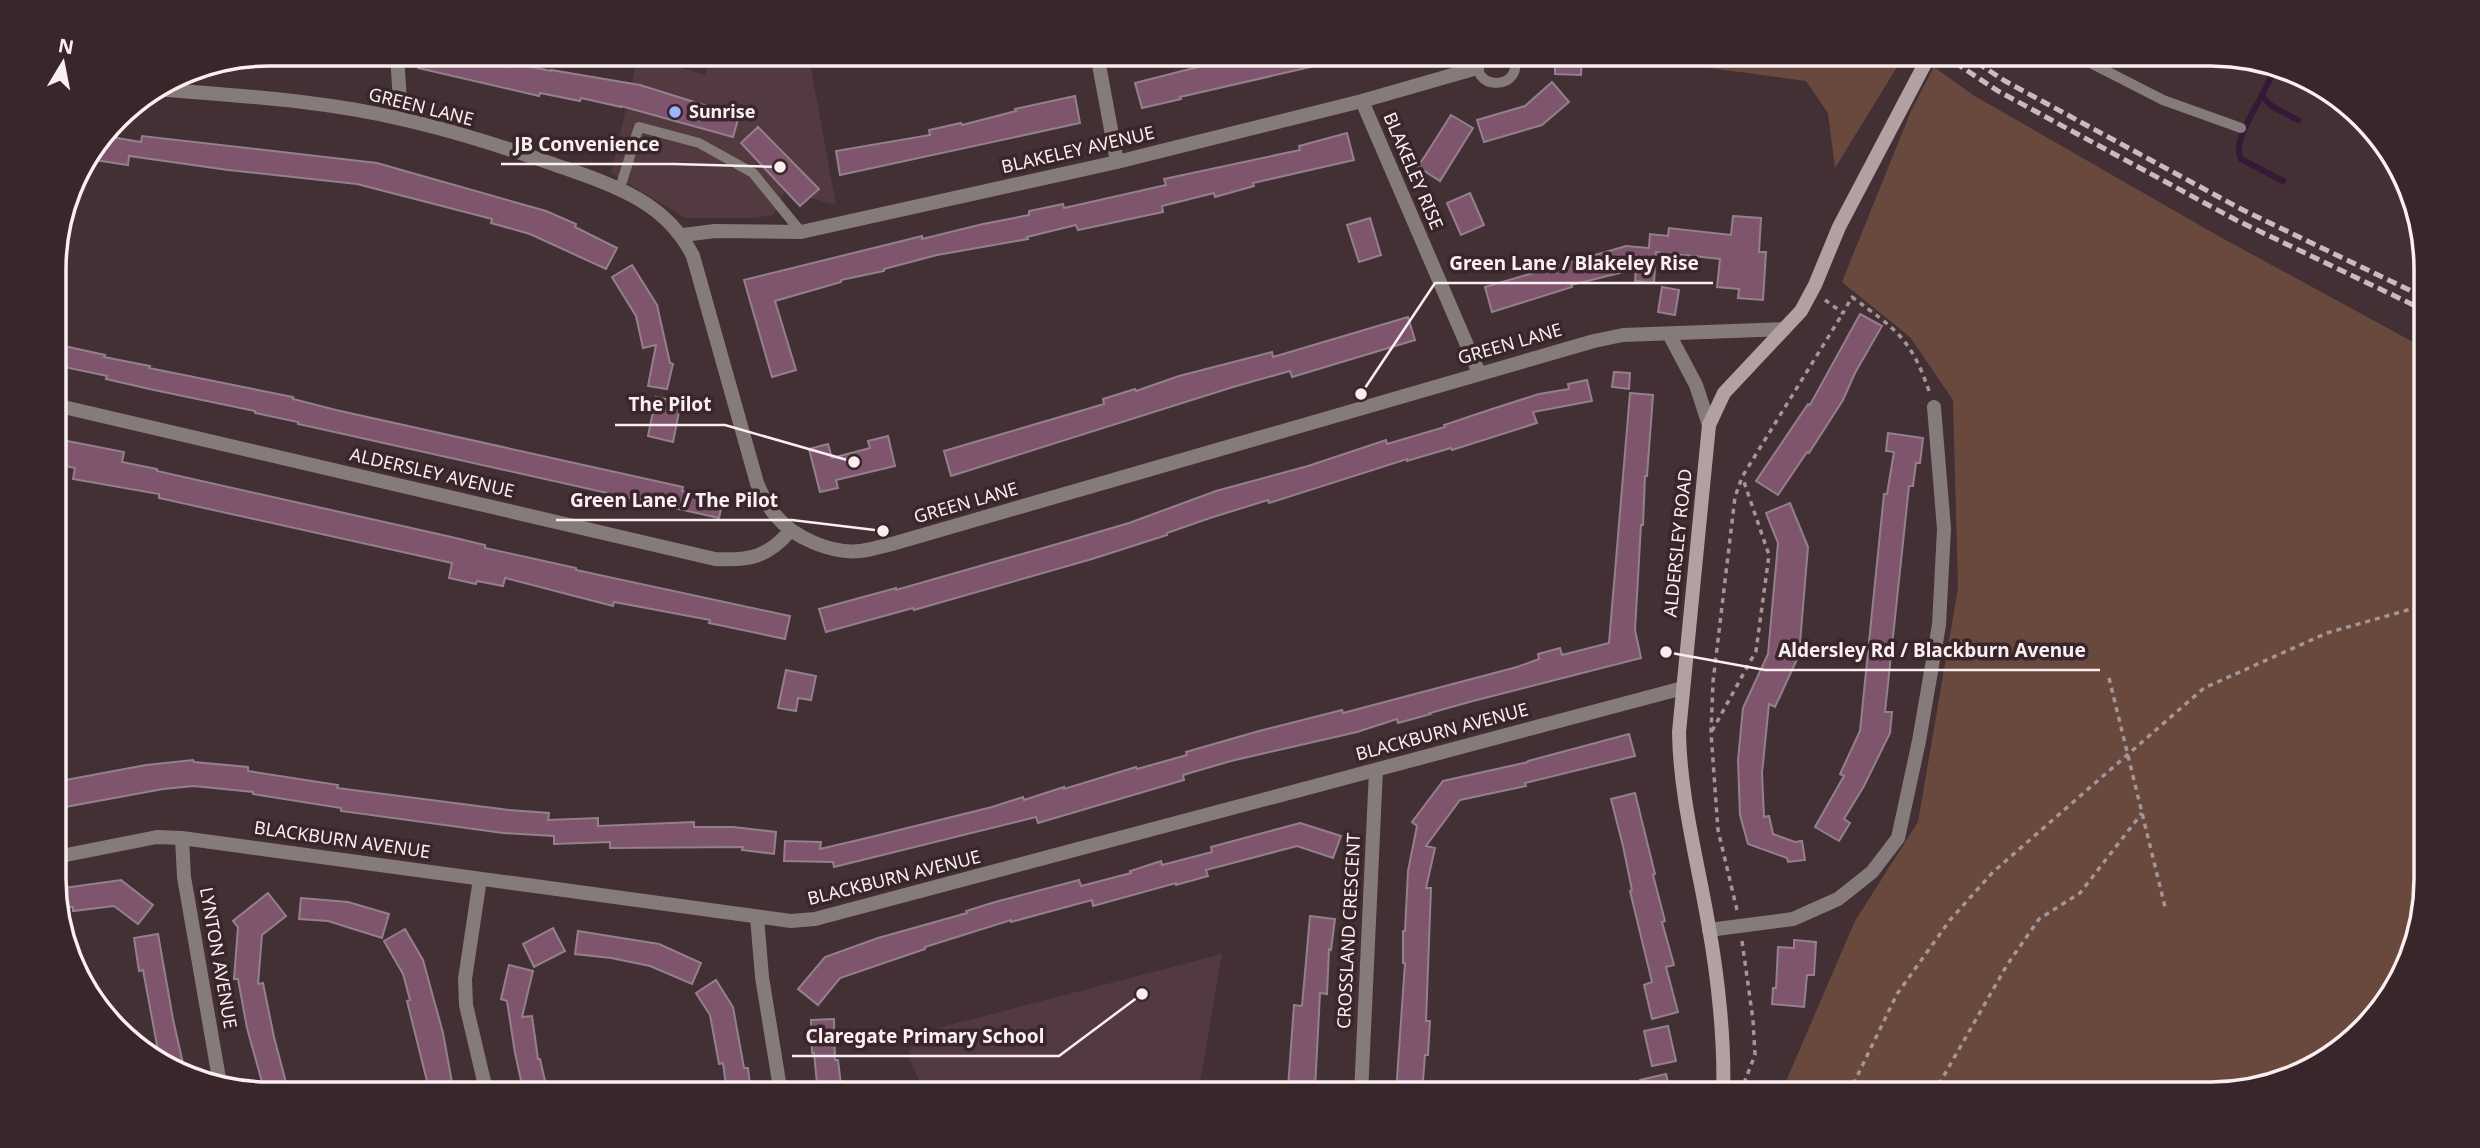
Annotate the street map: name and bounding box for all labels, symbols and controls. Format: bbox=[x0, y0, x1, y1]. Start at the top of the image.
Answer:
north arrow bbox=[28, 28, 98, 98]
text: N bbox=[56, 32, 76, 60]
street label: GREEN LANE bbox=[366, 81, 476, 131]
place label: Sunrise bbox=[689, 99, 756, 123]
marker: Sunrise bbox=[667, 104, 683, 120]
street label: BLAKELEY RISE bbox=[1378, 108, 1449, 233]
street label: BLAKELEY AVENUE bbox=[999, 120, 1157, 178]
callout: JB Convenience bbox=[501, 124, 674, 164]
text: JB Convenience bbox=[512, 131, 660, 157]
callout: Green Lane / Blakeley Rise bbox=[1435, 243, 1713, 283]
text: Green Lane / Blakeley Rise bbox=[1449, 250, 1699, 276]
street label: GREEN LANE bbox=[1455, 317, 1565, 369]
callout: The Pilot bbox=[615, 385, 725, 425]
text: The Pilot bbox=[629, 391, 711, 417]
street label: ALDERSLEY AVENUE bbox=[348, 441, 517, 503]
street label: ALDERSLEY ROAD bbox=[1657, 468, 1697, 618]
street label: GREEN LANE bbox=[911, 476, 1021, 528]
callout: Green Lane / The Pilot bbox=[556, 480, 792, 520]
text: Green Lane / The Pilot bbox=[570, 487, 778, 513]
callout: Aldersley Rd / Blackburn Avenue bbox=[1765, 630, 2100, 670]
text: Aldersley Rd / Blackburn Avenue bbox=[1778, 637, 2086, 663]
street label: BLACKBURN AVENUE bbox=[1353, 696, 1531, 766]
street label: BLACKBURN AVENUE bbox=[253, 815, 432, 863]
street label: CROSSLAND CRESCENT bbox=[1331, 832, 1365, 1030]
street label: BLACKBURN AVENUE bbox=[805, 844, 983, 910]
street label: LYNTON AVENUE bbox=[195, 885, 243, 1030]
callout: Claregate Primary School bbox=[792, 1016, 1059, 1056]
text: Claregate Primary School bbox=[806, 1023, 1044, 1049]

